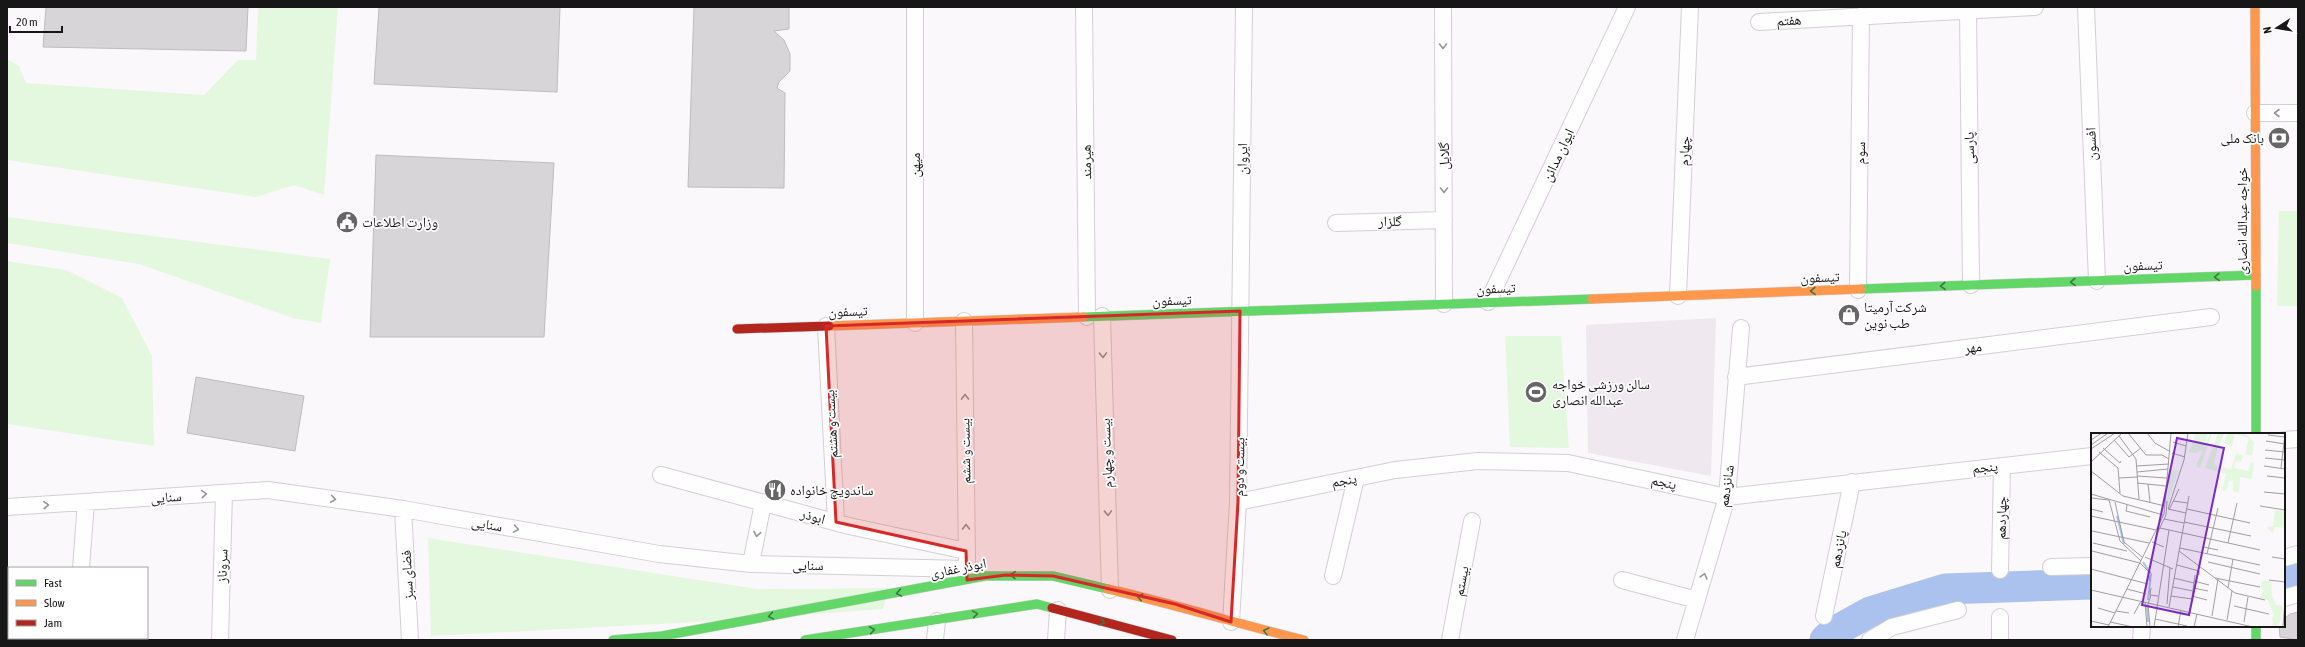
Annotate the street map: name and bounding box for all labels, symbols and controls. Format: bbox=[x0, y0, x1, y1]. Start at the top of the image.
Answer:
scale bar bbox=[10, 8, 62, 34]
north arrow bbox=[2257, 8, 2297, 48]
street label: هفتم bbox=[1776, 11, 1802, 31]
text: 20 m bbox=[16, 15, 38, 29]
text: N bbox=[2261, 26, 2274, 35]
one-way arrow bbox=[1439, 43, 1447, 49]
one-way arrow bbox=[2274, 109, 2280, 117]
bank icon: بانک ملی bbox=[2266, 125, 2292, 151]
street label: ایوان مدائن bbox=[1539, 126, 1578, 184]
street label: افسون bbox=[2082, 127, 2101, 161]
place label: بانک ملی bbox=[2221, 130, 2264, 147]
street label: پارسی bbox=[1961, 131, 1978, 164]
street label: چهارم bbox=[1675, 135, 1695, 167]
street label: گلایل bbox=[1436, 142, 1453, 170]
street label: سوم bbox=[1852, 142, 1870, 164]
street label: ایروان bbox=[1234, 143, 1251, 175]
street label: هیرمند bbox=[1078, 144, 1095, 180]
street label: میهن bbox=[907, 153, 924, 177]
street label: خواجه عبدالله انصاری bbox=[2234, 167, 2251, 275]
one-way arrow bbox=[1440, 187, 1448, 193]
public building icon: وزارت اطلاعات bbox=[334, 209, 360, 235]
street label: گلزار bbox=[1377, 213, 1402, 230]
place label: وزارت اطلاعات bbox=[362, 214, 438, 231]
street label: تیسفون bbox=[2123, 256, 2163, 275]
street label: تیسفون bbox=[1800, 268, 1840, 287]
one-way arrow bbox=[2214, 273, 2220, 281]
one-way arrow bbox=[2070, 278, 2076, 286]
street label: تیسفون bbox=[1476, 279, 1516, 298]
one-way arrow bbox=[1940, 282, 1946, 291]
one-way arrow bbox=[1810, 287, 1816, 295]
street label: تیسفون bbox=[1152, 291, 1192, 310]
place label: شرکت آرمیتا طب نوین bbox=[1864, 299, 1927, 332]
street label: تیسفون bbox=[828, 302, 868, 321]
shop icon: شرکت آرمیتا طب نوین bbox=[1836, 302, 1862, 328]
street label: مهر bbox=[1962, 338, 1983, 357]
one-way arrow bbox=[1099, 352, 1107, 358]
place label: سالن ورزشی خواجه عبدالله انصاری bbox=[1552, 376, 1650, 409]
sports icon: سالن ورزشی خواجه عبدالله انصاری bbox=[1523, 379, 1549, 405]
street label: بیست و هشتم bbox=[821, 389, 843, 459]
one-way arrow bbox=[961, 394, 969, 400]
street label: بیست و ششم bbox=[956, 418, 976, 484]
street label: بیست و چهارم bbox=[1097, 418, 1117, 488]
inset map bbox=[2091, 433, 2285, 627]
street label: بیست و دوم bbox=[1230, 437, 1250, 497]
street label: پنجم bbox=[1971, 458, 1999, 478]
street label: شانزدهم bbox=[1715, 464, 1739, 508]
street label: پنجم bbox=[1330, 470, 1359, 492]
street label: پنجم bbox=[1649, 472, 1678, 494]
restaurant icon: ساندویچ خانواده bbox=[762, 477, 788, 503]
place label: ساندویچ خانواده bbox=[790, 482, 874, 500]
street label: سنایی bbox=[150, 488, 182, 507]
one-way arrow bbox=[201, 490, 207, 498]
one-way arrow bbox=[330, 494, 336, 503]
street label: چهاردهم bbox=[1993, 496, 2011, 540]
one-way arrow bbox=[43, 500, 49, 509]
street label: ابوذر bbox=[798, 505, 827, 528]
one-way arrow bbox=[1103, 510, 1112, 516]
street label: سنایی bbox=[470, 513, 504, 536]
one-way arrow bbox=[513, 524, 519, 533]
one-way arrow bbox=[962, 524, 970, 530]
street label: پانزدهم bbox=[1826, 528, 1852, 570]
one-way arrow bbox=[753, 531, 762, 537]
street label: سروناز bbox=[213, 549, 232, 584]
street label: فضای سبز bbox=[398, 550, 417, 601]
street label: ابوذر غفاری bbox=[929, 555, 988, 582]
street label: سنایی bbox=[792, 557, 824, 574]
street label: بیستم bbox=[1450, 564, 1474, 598]
legend bbox=[8, 567, 148, 639]
one-way arrow bbox=[1010, 571, 1016, 579]
one-way arrow bbox=[1699, 572, 1708, 579]
text: Fast bbox=[44, 576, 62, 590]
one-way arrow bbox=[896, 589, 902, 597]
one-way arrow bbox=[1137, 593, 1143, 601]
text: Slow bbox=[44, 596, 65, 610]
one-way arrow bbox=[972, 610, 978, 619]
one-way arrow bbox=[768, 612, 774, 620]
text: Jam bbox=[44, 616, 62, 630]
one-way arrow bbox=[1099, 617, 1105, 625]
one-way arrow bbox=[869, 626, 875, 635]
one-way arrow bbox=[1262, 627, 1269, 635]

